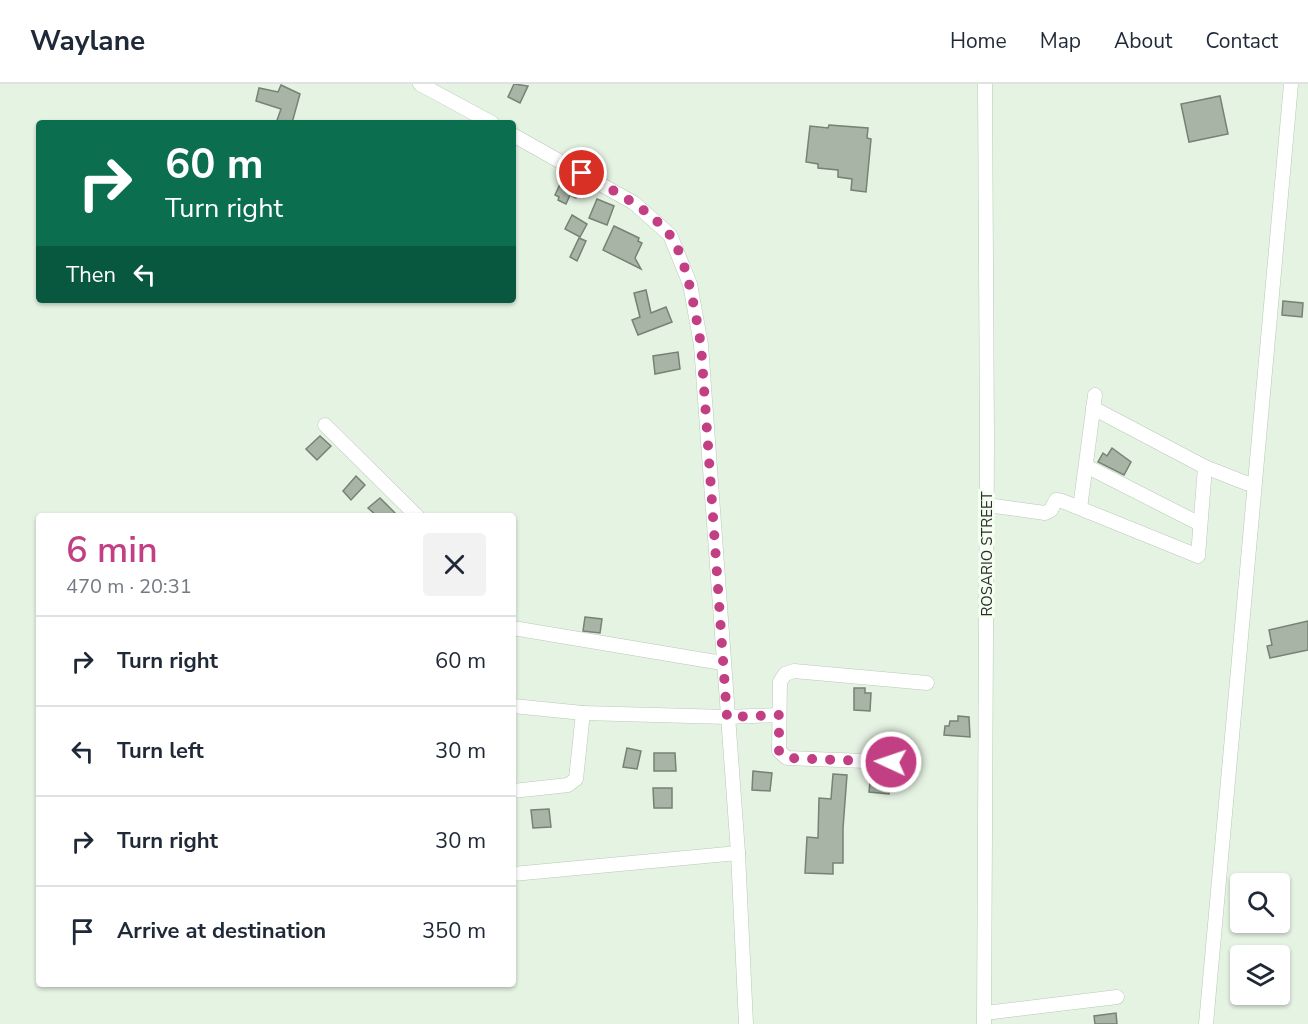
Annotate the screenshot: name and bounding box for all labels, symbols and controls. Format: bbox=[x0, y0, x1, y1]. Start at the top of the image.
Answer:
text: Waylane bbox=[30, 22, 145, 60]
text: Home bbox=[950, 27, 1007, 55]
text: Map bbox=[1040, 27, 1081, 55]
text: About bbox=[1114, 27, 1172, 55]
text: Contact bbox=[1205, 27, 1278, 55]
text: 60 m bbox=[165, 136, 264, 193]
icon: right bbox=[66, 144, 144, 222]
pin bbox=[556, 147, 607, 198]
icon: arrive bbox=[565, 156, 598, 189]
text: Turn right bbox=[165, 190, 283, 227]
icon: left bbox=[128, 258, 161, 291]
text: Then bbox=[66, 260, 116, 290]
street label: ROSARIO STREET bbox=[977, 491, 997, 617]
text: 6 min bbox=[66, 526, 158, 575]
button: close bbox=[423, 533, 486, 596]
text: 470 m · 20:31 bbox=[66, 573, 192, 600]
icon: right bbox=[66, 645, 99, 678]
text: Turn right bbox=[117, 646, 218, 676]
text: 60 m bbox=[435, 646, 486, 676]
position arrow bbox=[859, 730, 923, 794]
icon: left bbox=[66, 735, 99, 768]
text: Turn left bbox=[117, 736, 204, 766]
text: 30 m bbox=[435, 736, 486, 766]
icon: right bbox=[66, 825, 99, 858]
text: Turn right bbox=[117, 826, 218, 856]
text: 30 m bbox=[435, 826, 486, 856]
map controls bbox=[1230, 873, 1290, 1005]
button: search bbox=[1230, 873, 1290, 933]
icon: arrive bbox=[66, 915, 99, 948]
text: Arrive at destination bbox=[117, 916, 326, 946]
text: 350 m bbox=[422, 916, 486, 946]
button: layers bbox=[1230, 945, 1290, 1005]

